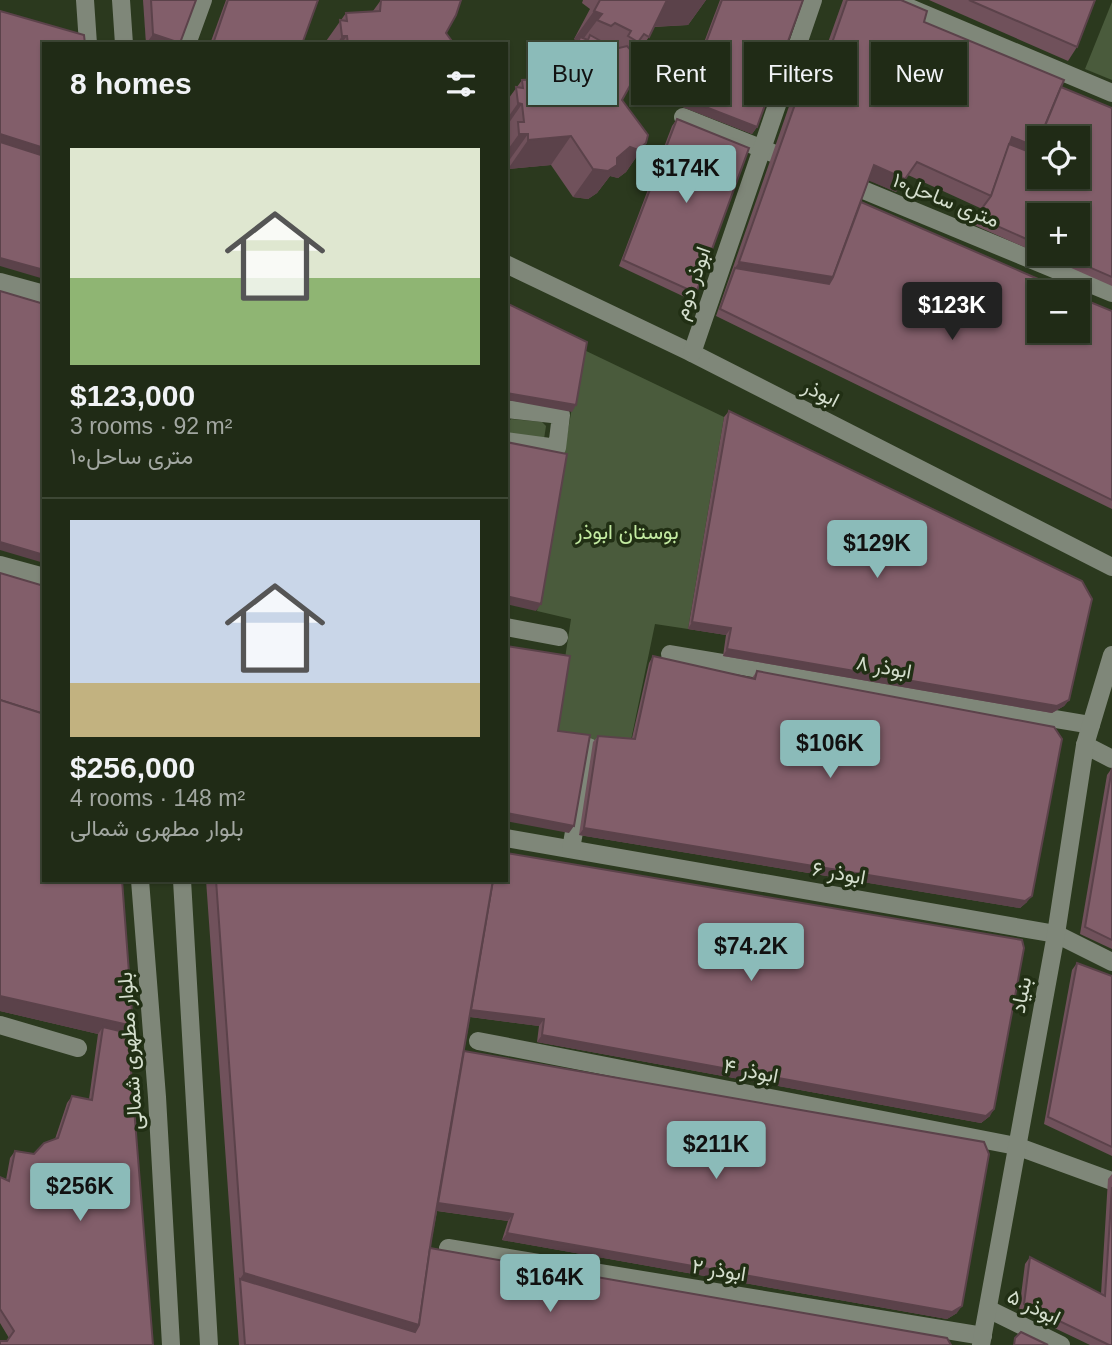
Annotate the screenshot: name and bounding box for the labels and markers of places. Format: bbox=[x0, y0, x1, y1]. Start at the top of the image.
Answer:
pin: $174K bbox=[637, 146, 735, 205]
pin: $123K bbox=[903, 282, 1001, 342]
pin: $129K bbox=[828, 520, 926, 580]
pin: $106K bbox=[781, 720, 879, 780]
pin: $74.2K bbox=[694, 923, 808, 983]
pin: $211K bbox=[667, 1122, 765, 1181]
pin: $256K bbox=[31, 1164, 129, 1223]
pin: $164K bbox=[501, 1254, 599, 1314]

